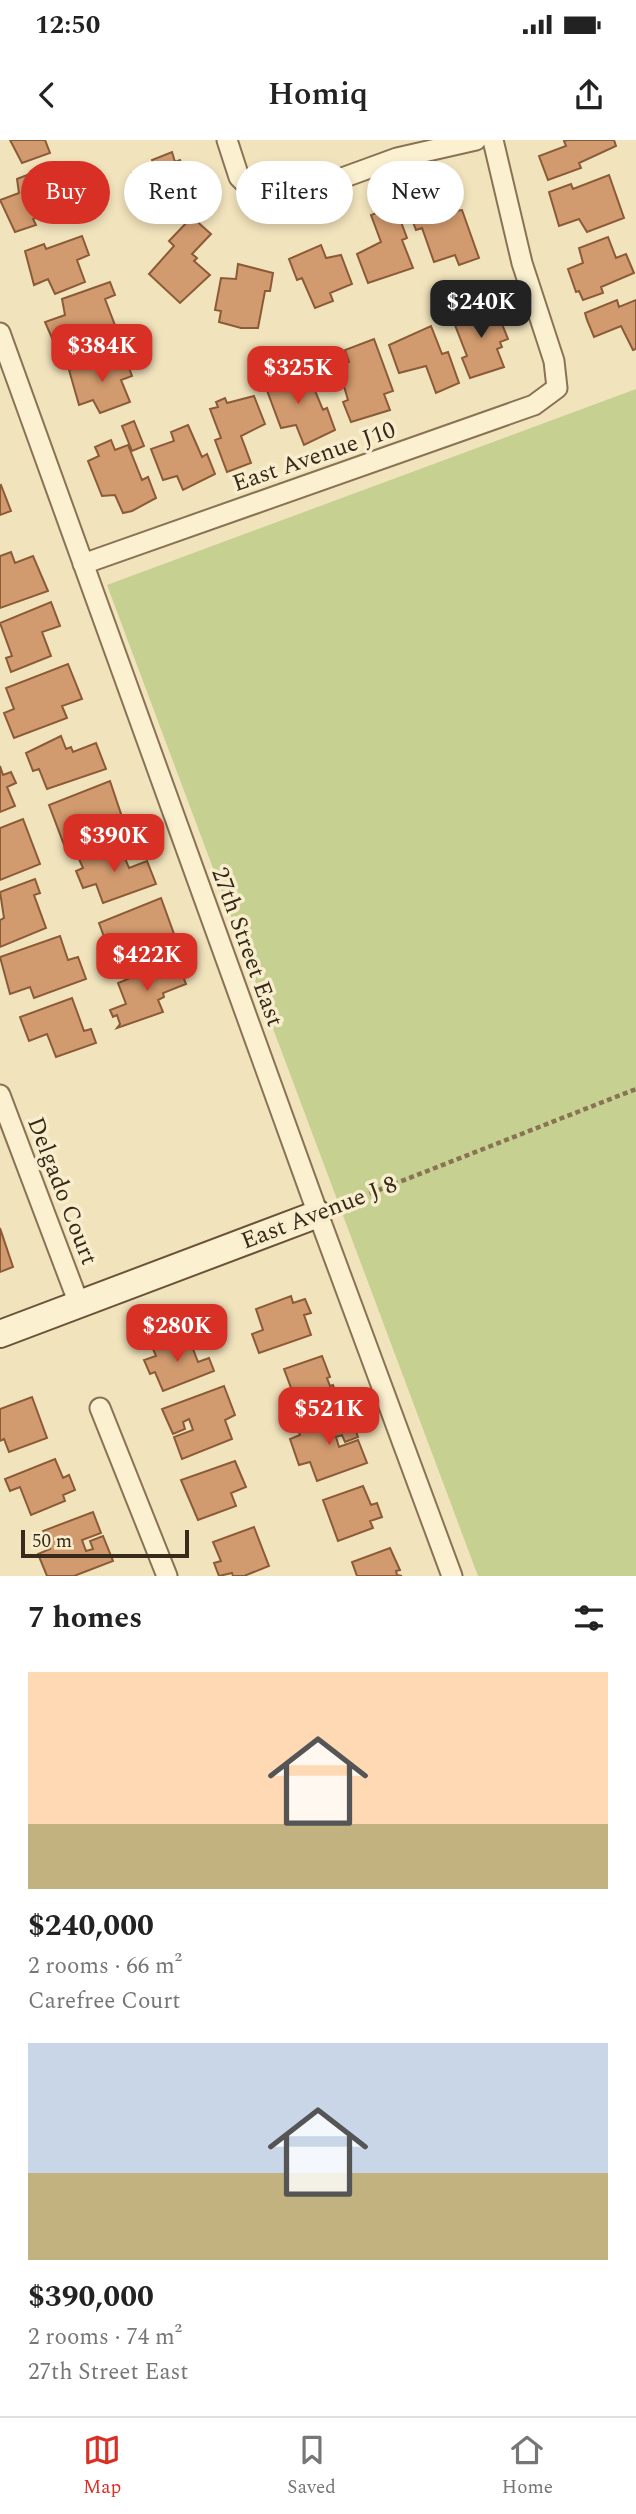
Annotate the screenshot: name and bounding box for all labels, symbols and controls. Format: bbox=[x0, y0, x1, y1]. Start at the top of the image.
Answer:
text: 12:50 bbox=[35, 5, 100, 45]
text: Homiq bbox=[268, 70, 368, 119]
icon: back bbox=[28, 76, 66, 114]
icon: share bbox=[570, 76, 608, 114]
chip: Buy bbox=[21, 161, 110, 224]
chip: Rent bbox=[124, 161, 222, 224]
chip: Filters bbox=[236, 161, 353, 224]
chip: New bbox=[367, 161, 464, 224]
pin: $240K bbox=[432, 280, 530, 340]
text: $240K bbox=[446, 285, 516, 320]
pin: $384K bbox=[53, 324, 151, 384]
text: $384K bbox=[67, 329, 137, 364]
pin: $325K bbox=[249, 346, 347, 406]
text: $325K bbox=[263, 351, 333, 386]
street label: East Avenue J10 bbox=[227, 412, 401, 502]
pin: $390K bbox=[65, 814, 163, 874]
text: $390K bbox=[79, 819, 149, 854]
street label: 27th Street East bbox=[201, 862, 293, 1032]
pin: $422K bbox=[98, 934, 196, 993]
text: $422K bbox=[112, 938, 182, 973]
street label: Delgado Court bbox=[17, 1112, 107, 1270]
street label: East Avenue J 8 bbox=[236, 1167, 402, 1259]
pin: $280K bbox=[128, 1304, 226, 1364]
text: $280K bbox=[142, 1309, 212, 1344]
pin: $521K bbox=[280, 1388, 378, 1447]
text: $521K bbox=[294, 1392, 364, 1427]
scale bar bbox=[21, 1527, 189, 1559]
text: 50 m bbox=[32, 1527, 72, 1556]
text: 7 homes bbox=[28, 1595, 142, 1641]
icon: filters bbox=[570, 1599, 608, 1637]
icon: home bbox=[255, 1718, 381, 1844]
text: $240,000 bbox=[28, 1903, 154, 1949]
text: 2 rooms · 66 m² bbox=[28, 1949, 182, 1984]
text: Carefree Court bbox=[28, 1984, 181, 2019]
icon: home bbox=[255, 2089, 381, 2215]
text: $390,000 bbox=[28, 2274, 154, 2320]
text: 2 rooms · 74 m² bbox=[28, 2320, 182, 2355]
text: 27th Street East bbox=[28, 2355, 188, 2390]
tab: Map bbox=[83, 2431, 121, 2502]
tab: Saved bbox=[287, 2431, 336, 2502]
tab: Home bbox=[502, 2431, 553, 2502]

